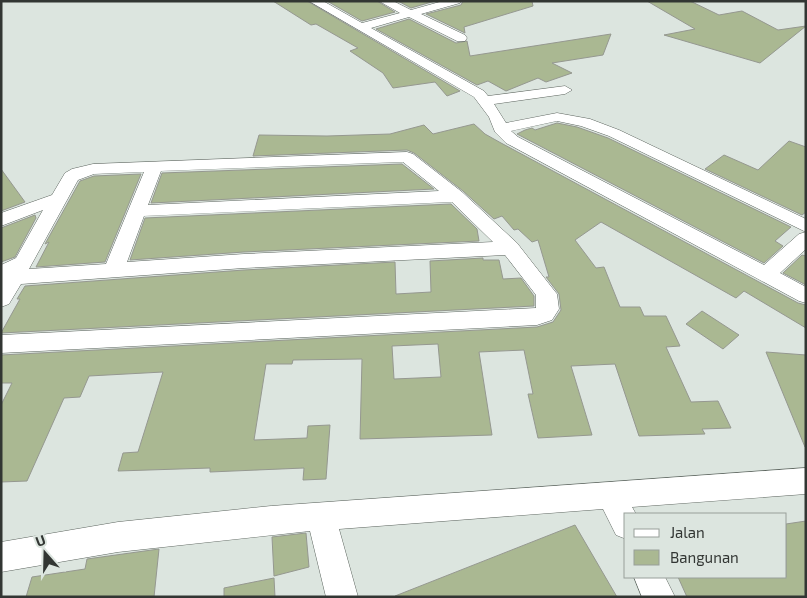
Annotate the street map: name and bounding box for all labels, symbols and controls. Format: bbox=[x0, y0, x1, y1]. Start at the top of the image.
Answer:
legend bbox=[624, 513, 787, 578]
text: Jalan bbox=[670, 523, 705, 541]
north arrow bbox=[20, 528, 70, 578]
text: U bbox=[33, 531, 48, 550]
text: Bangunan bbox=[670, 548, 739, 566]

